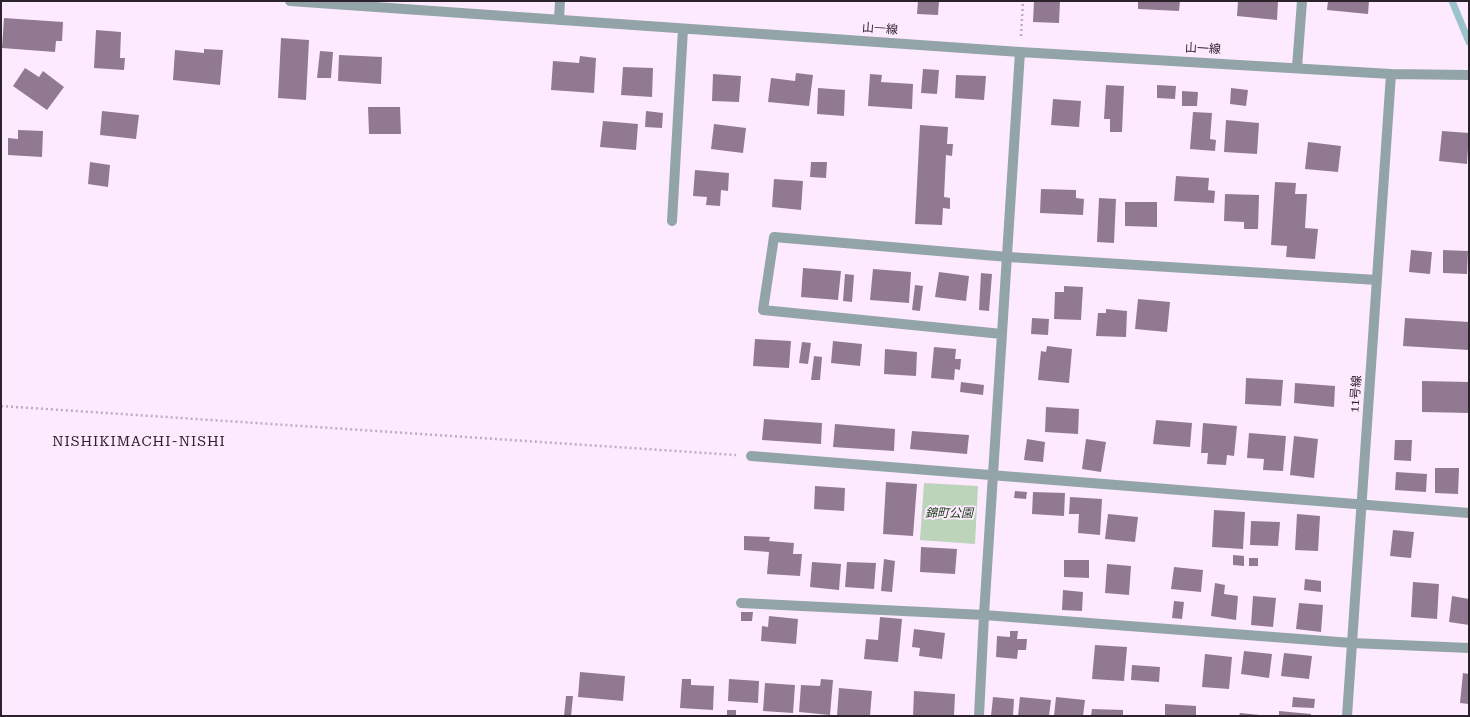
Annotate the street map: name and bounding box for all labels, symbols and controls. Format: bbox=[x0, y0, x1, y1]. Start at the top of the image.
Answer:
street label: 山一線 bbox=[862, 21, 898, 37]
street label: 山一線 bbox=[1185, 41, 1221, 57]
street label: 11号線 bbox=[1348, 375, 1364, 413]
district label: NISHIKIMACHI-NISHI bbox=[52, 434, 226, 450]
park label: 錦町公園 bbox=[925, 506, 973, 520]

